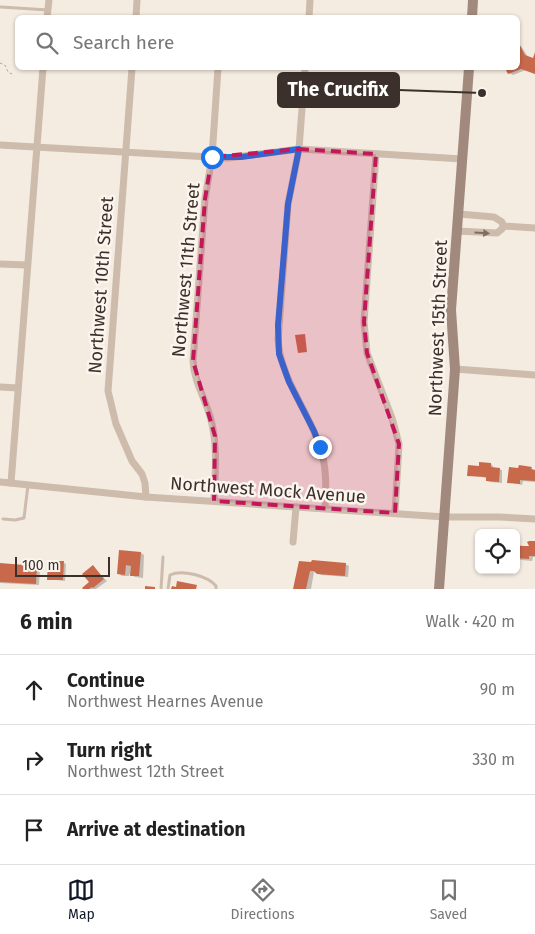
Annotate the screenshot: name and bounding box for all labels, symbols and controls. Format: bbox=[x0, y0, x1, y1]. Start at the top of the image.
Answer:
search box bbox=[15, 15, 520, 70]
icon: search bbox=[33, 29, 61, 57]
text: Search here bbox=[73, 31, 174, 54]
callout: The Crucifix bbox=[278, 73, 399, 107]
text: The Crucifix bbox=[288, 78, 389, 101]
route start bbox=[201, 146, 224, 169]
street label: Northwest 11th Street bbox=[167, 181, 205, 358]
street label: Northwest 10th Street bbox=[84, 195, 118, 374]
one-way arrow bbox=[474, 229, 490, 237]
street label: Northwest 15th Street bbox=[424, 239, 452, 417]
route end bbox=[309, 436, 332, 459]
street label: Northwest Mock Avenue bbox=[169, 472, 367, 508]
map controls bbox=[475, 529, 520, 574]
button: locate bbox=[475, 529, 520, 574]
scale bar bbox=[15, 554, 110, 577]
text: 100 m bbox=[22, 557, 59, 574]
text: 6 min bbox=[20, 609, 73, 635]
text: Walk · 420 m bbox=[426, 612, 515, 631]
text: Continue bbox=[67, 669, 145, 692]
icon: ahead bbox=[20, 676, 48, 704]
text: 90 m bbox=[480, 680, 515, 699]
text: Northwest Hearnes Avenue bbox=[67, 692, 264, 711]
text: Turn right bbox=[67, 739, 152, 762]
icon: right bbox=[20, 746, 48, 774]
text: 330 m bbox=[472, 750, 515, 769]
text: Northwest 12th Street bbox=[67, 762, 224, 781]
icon: arrive bbox=[20, 816, 48, 844]
text: Arrive at destination bbox=[67, 818, 246, 841]
tab: Map bbox=[67, 876, 95, 923]
tab: Directions bbox=[230, 876, 295, 923]
tab: Saved bbox=[430, 876, 468, 923]

